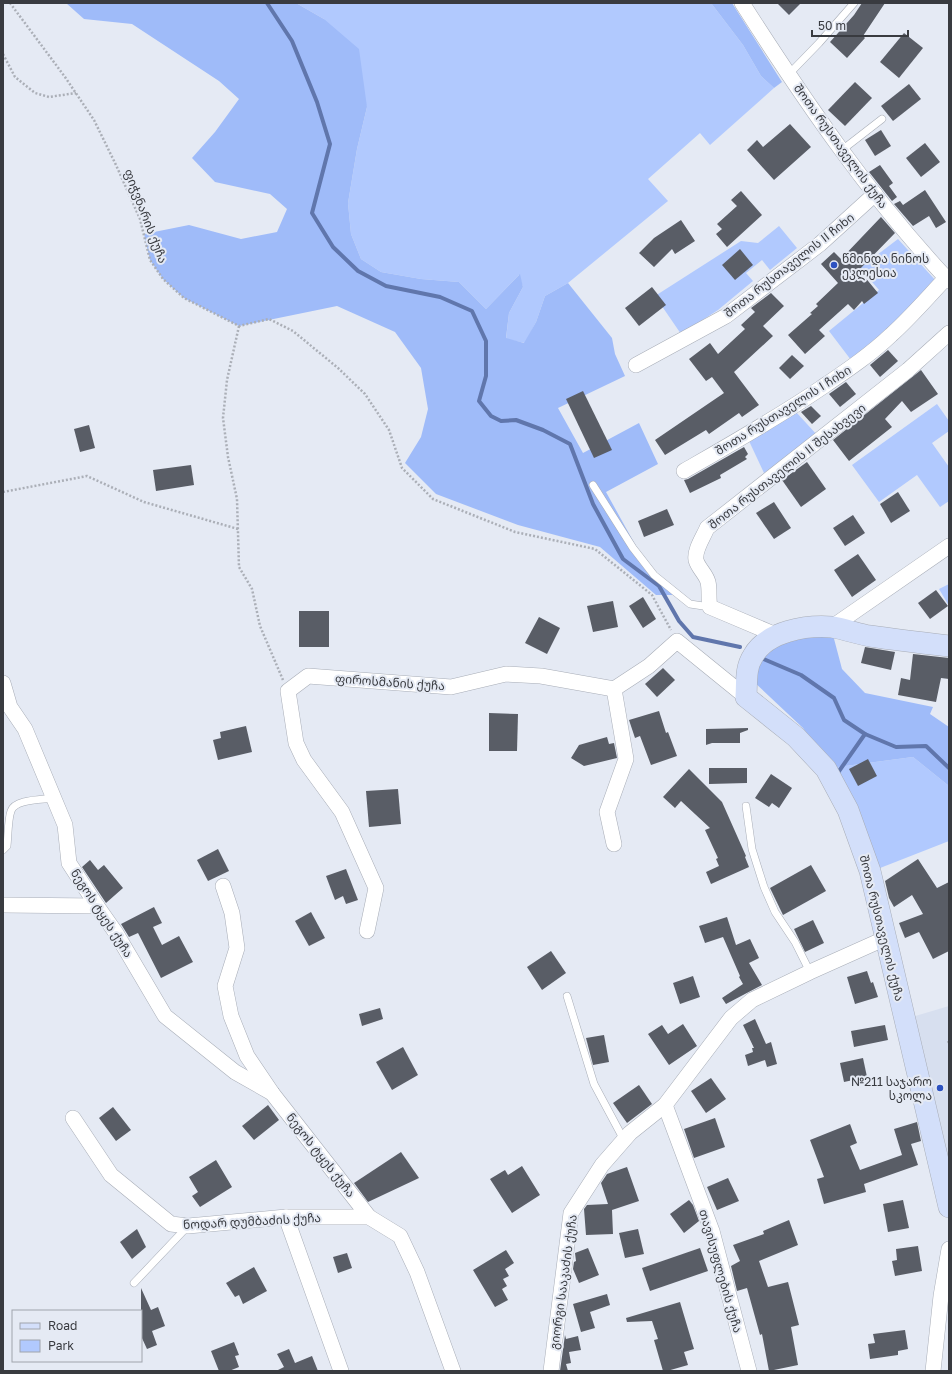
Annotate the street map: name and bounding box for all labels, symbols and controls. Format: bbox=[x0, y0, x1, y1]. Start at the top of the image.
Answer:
scale bar bbox=[812, 12, 908, 38]
text: 50 m bbox=[818, 18, 846, 33]
street label: შოთა რუსთაველის ქუჩა bbox=[790, 81, 891, 212]
street label: ფიჭვნარის ქუჩა bbox=[121, 167, 171, 265]
street label: შოთა რუსთაველის II ჩიხი bbox=[721, 210, 858, 321]
place label: წმინდა ნინოს ეკლესია bbox=[842, 251, 929, 281]
marker: წმინდა ნინოს ეკლესია bbox=[829, 260, 839, 270]
street label: შოთა რუსთაველის I ჩიხი bbox=[712, 362, 854, 459]
street label: შოთა რუსთაველის II შესახვევი bbox=[705, 400, 869, 533]
street label: ფიროსმანის ქუჩა bbox=[335, 671, 445, 693]
street label: შოთა რუსთაველის ქუჩა bbox=[856, 853, 907, 1003]
street label: ნეგოს ტყეს ქუჩა bbox=[68, 866, 136, 960]
place label: №211 საჯარო სკოლა bbox=[851, 1074, 932, 1104]
marker: №211 საჯარო სკოლა bbox=[935, 1083, 945, 1093]
street label: ნეგოს ტყეს ქუჩა bbox=[283, 1110, 359, 1200]
street label: თავისუფლების ქუჩა bbox=[695, 1208, 746, 1335]
street label: ნოდარ დუმბაძის ქუჩა bbox=[183, 1210, 321, 1233]
street label: გიორგი სააკაძის ქუჩა bbox=[546, 1214, 580, 1350]
legend bbox=[12, 1310, 142, 1362]
text: Road bbox=[48, 1318, 77, 1333]
text: Park bbox=[48, 1338, 74, 1353]

